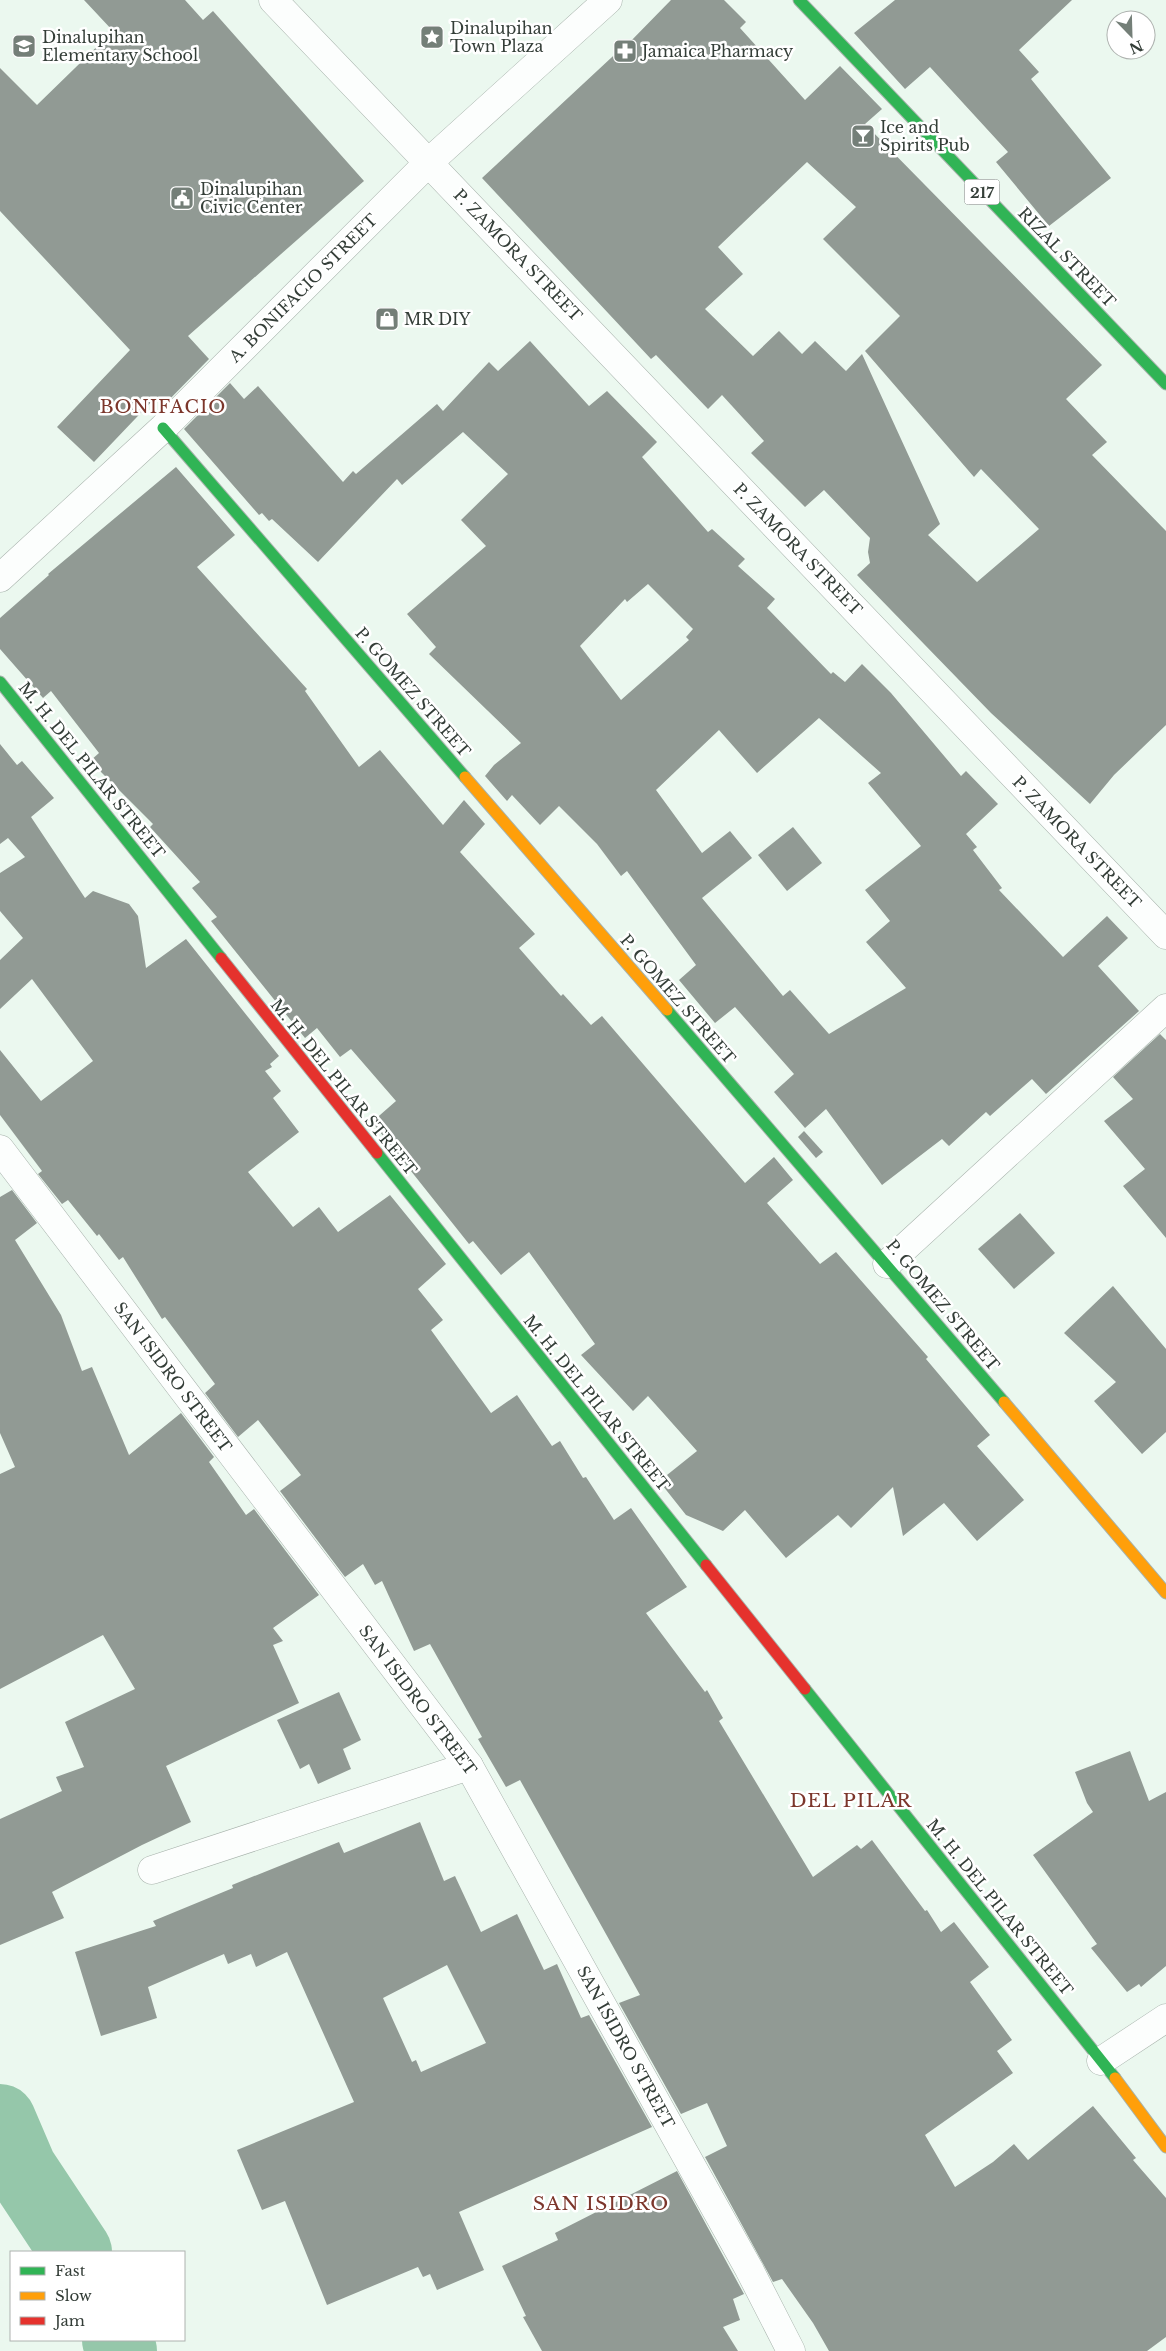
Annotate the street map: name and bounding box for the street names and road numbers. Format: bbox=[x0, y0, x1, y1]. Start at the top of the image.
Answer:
road number: 217 bbox=[964, 180, 1000, 204]
street label: P. ZAMORA STREET bbox=[450, 185, 586, 325]
street label: RIZAL STREET bbox=[1014, 203, 1120, 311]
street label: A. BONIFACIO STREET bbox=[224, 209, 382, 367]
street label: P. ZAMORA STREET bbox=[730, 479, 866, 619]
street label: P. GOMEZ STREET bbox=[351, 623, 475, 761]
street label: M. H. DEL PILAR STREET bbox=[15, 678, 169, 862]
street label: P. ZAMORA STREET bbox=[1009, 772, 1145, 912]
street label: P. GOMEZ STREET bbox=[616, 930, 740, 1068]
street label: M. H. DEL PILAR STREET bbox=[267, 995, 421, 1179]
street label: P. GOMEZ STREET bbox=[882, 1235, 1004, 1375]
street label: SAN ISIDRO STREET bbox=[110, 1298, 236, 1456]
street label: M. H. DEL PILAR STREET bbox=[520, 1311, 674, 1495]
street label: SAN ISIDRO STREET bbox=[355, 1621, 481, 1779]
street label: M. H. DEL PILAR STREET bbox=[923, 1815, 1077, 1999]
street label: SAN ISIDRO STREET bbox=[573, 1962, 679, 2132]

